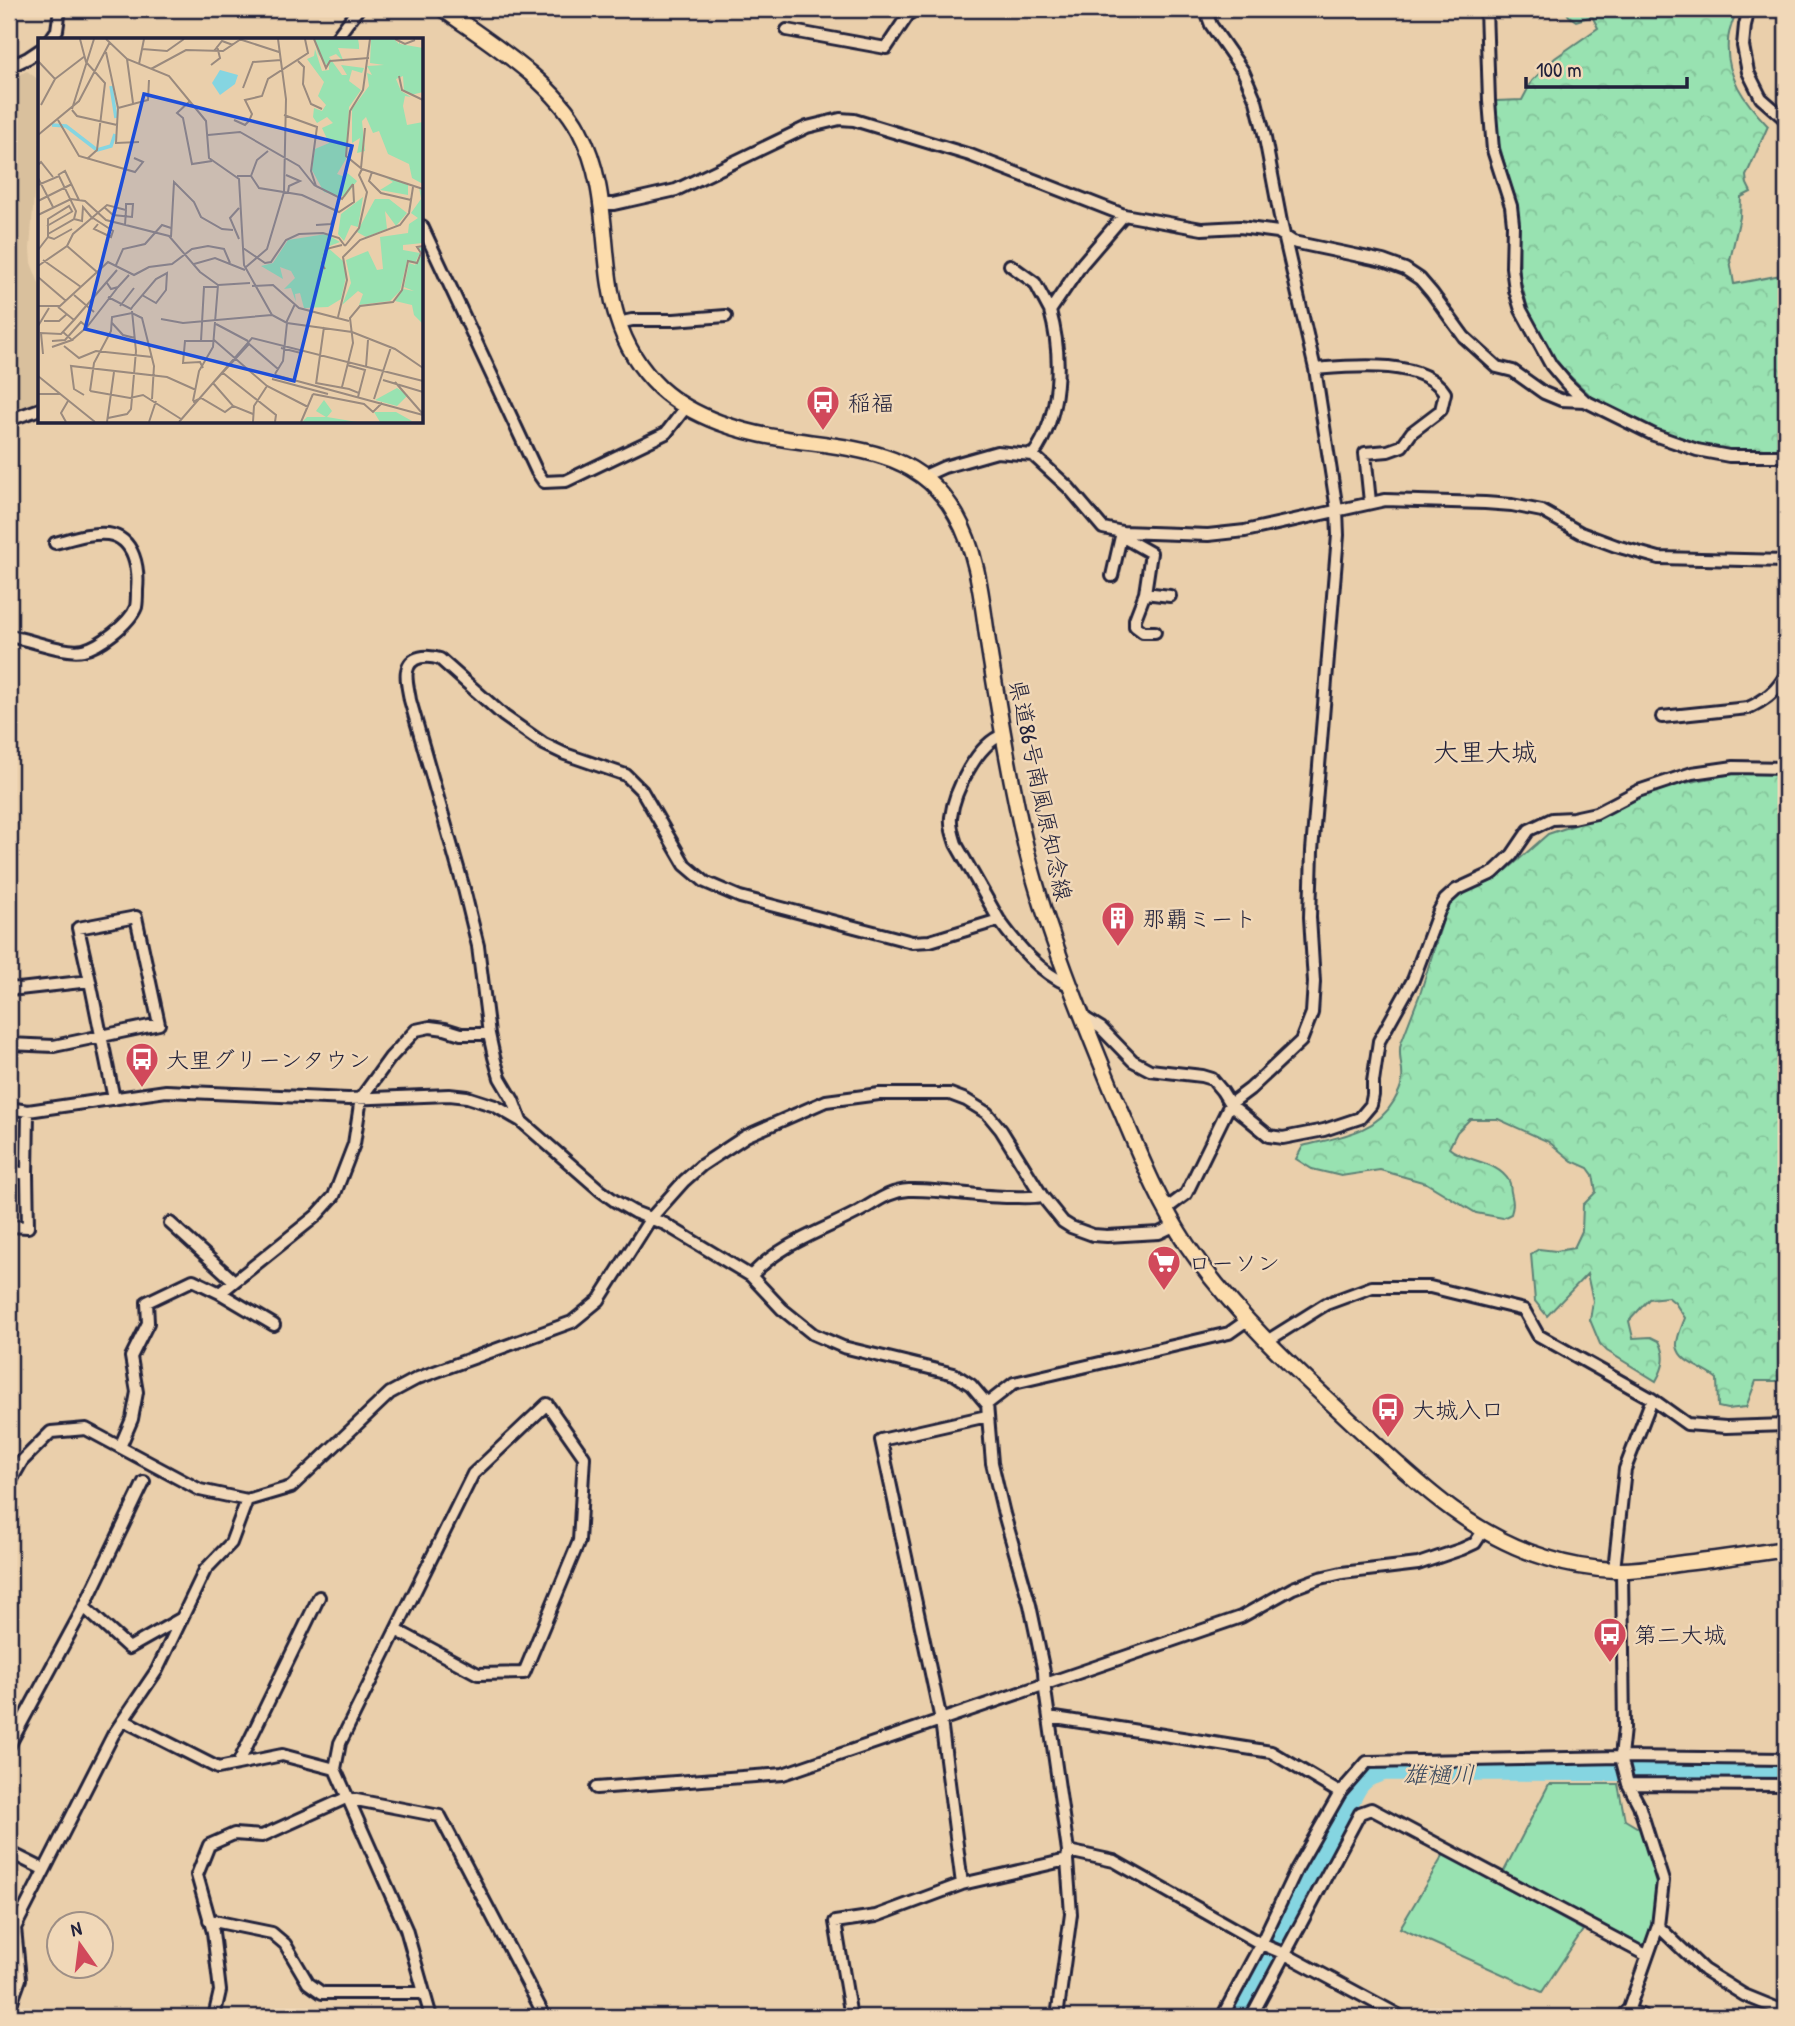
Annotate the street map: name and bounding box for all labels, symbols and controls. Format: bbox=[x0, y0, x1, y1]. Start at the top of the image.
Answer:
inset map bbox=[38, 38, 424, 424]
scale bar bbox=[1526, 46, 1686, 90]
text: 100 m bbox=[1536, 55, 1582, 84]
bus stop icon: 稲福 bbox=[804, 383, 842, 432]
place label: 稲福 bbox=[848, 387, 894, 418]
street label: 県道86号南風原知念線 bbox=[1002, 676, 1080, 904]
district label: 大里大城 bbox=[1433, 734, 1537, 769]
building icon: 那覇ミート bbox=[1099, 899, 1137, 948]
place label: 那覇ミート bbox=[1142, 903, 1257, 934]
bus stop icon: 大里グリーンタウン bbox=[123, 1040, 161, 1089]
place label: 大里グリーンタウン bbox=[166, 1044, 371, 1075]
supermarket icon: ローソン bbox=[1145, 1243, 1183, 1292]
place label: ローソン bbox=[1188, 1247, 1280, 1278]
bus stop icon: 大城入口 bbox=[1369, 1390, 1407, 1439]
place label: 大城入口 bbox=[1412, 1394, 1504, 1425]
bus stop icon: 第二大城 bbox=[1591, 1615, 1629, 1664]
place label: 第二大城 bbox=[1634, 1619, 1726, 1650]
water label: 雄樋川 bbox=[1403, 1758, 1475, 1790]
north arrow bbox=[46, 1910, 116, 1980]
text: N bbox=[68, 1915, 84, 1942]

